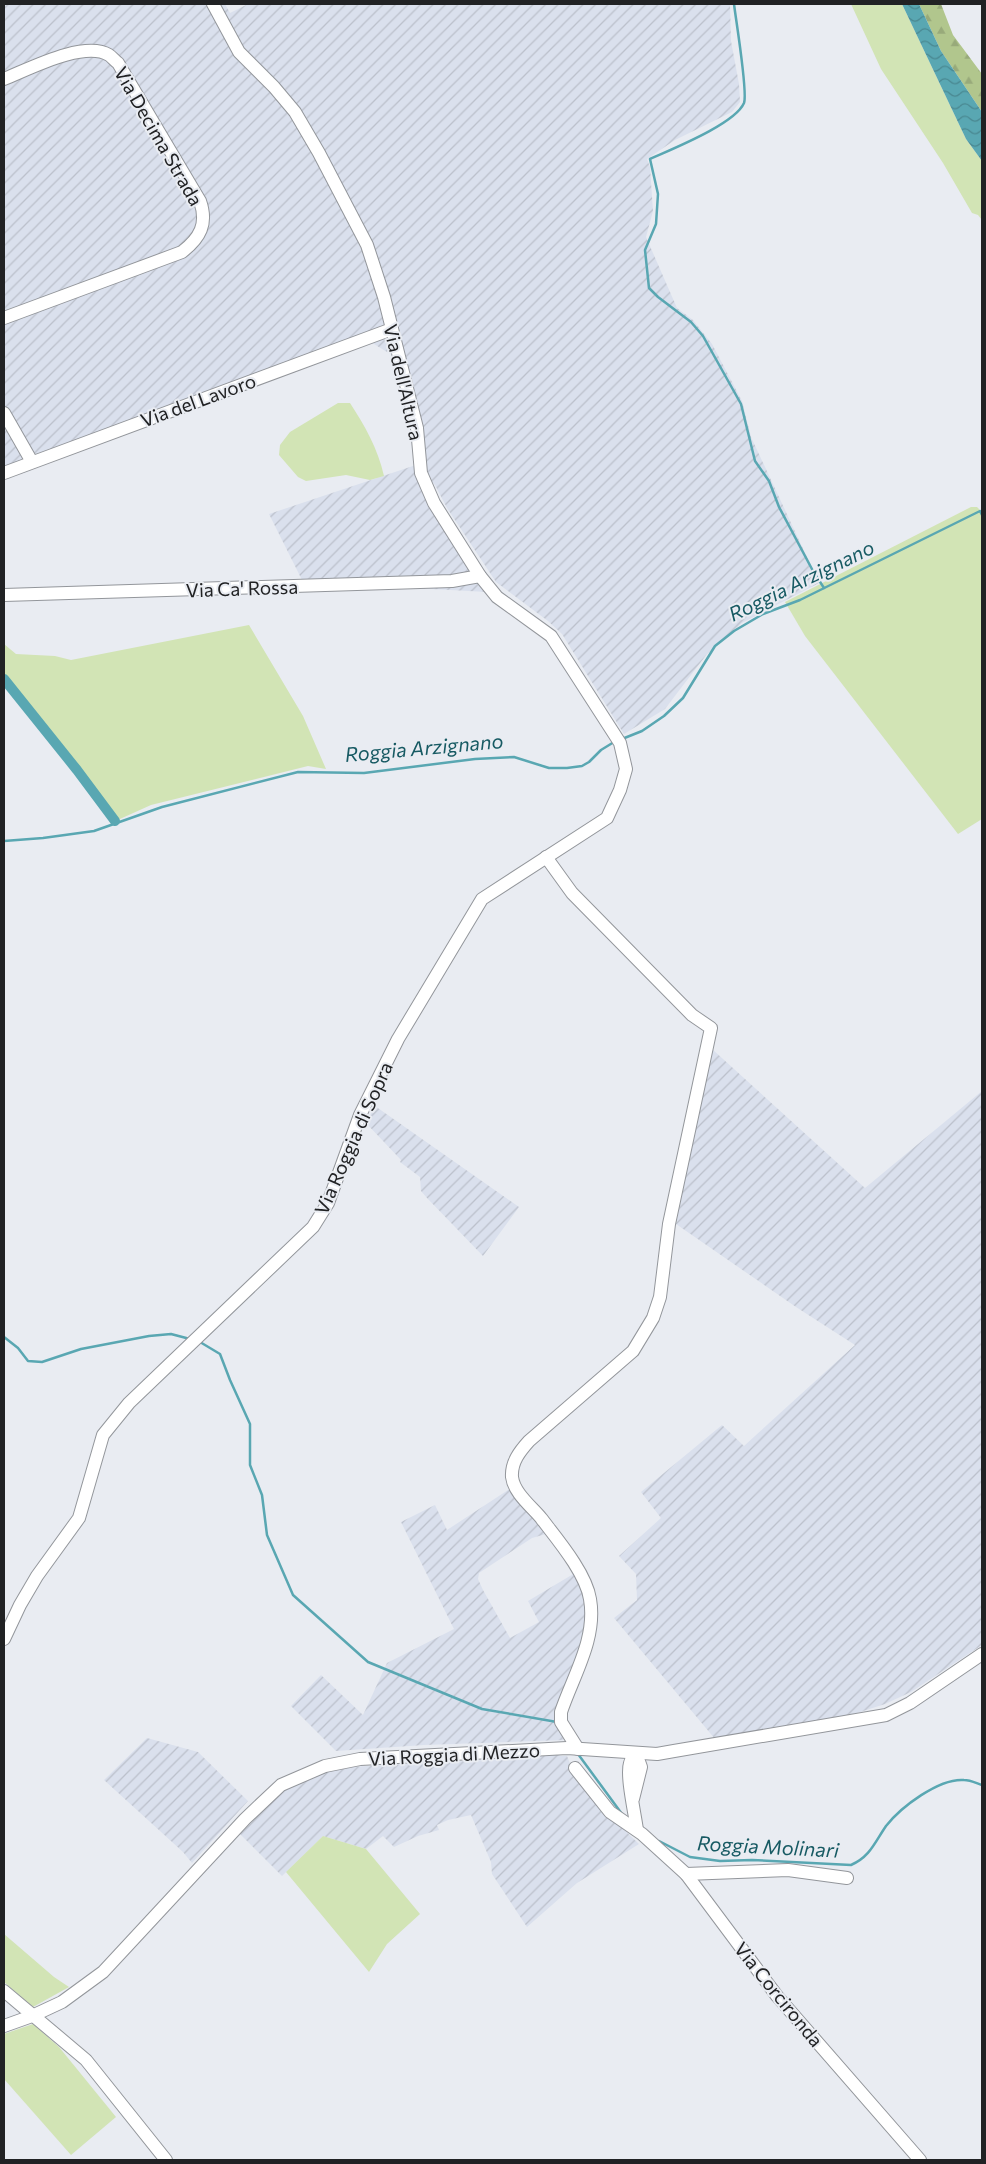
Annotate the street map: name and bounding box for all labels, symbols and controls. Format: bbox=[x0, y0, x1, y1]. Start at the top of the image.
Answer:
street label: Via Decima Strada bbox=[110, 62, 208, 210]
street label: Via dell'Altura bbox=[379, 322, 429, 442]
street label: Via del Lavoro bbox=[137, 369, 259, 431]
water label: Roggia Arzignano bbox=[724, 534, 878, 626]
street label: Via Ca' Rossa bbox=[185, 575, 299, 601]
water label: Roggia Arzignano bbox=[344, 728, 504, 766]
street label: Via Roggia di Sopra bbox=[309, 1058, 397, 1218]
street label: Via Roggia di Mezzo bbox=[368, 1738, 540, 1770]
water label: Roggia Molinari bbox=[696, 1830, 840, 1862]
street label: Via Corcironda bbox=[730, 1937, 828, 2051]

